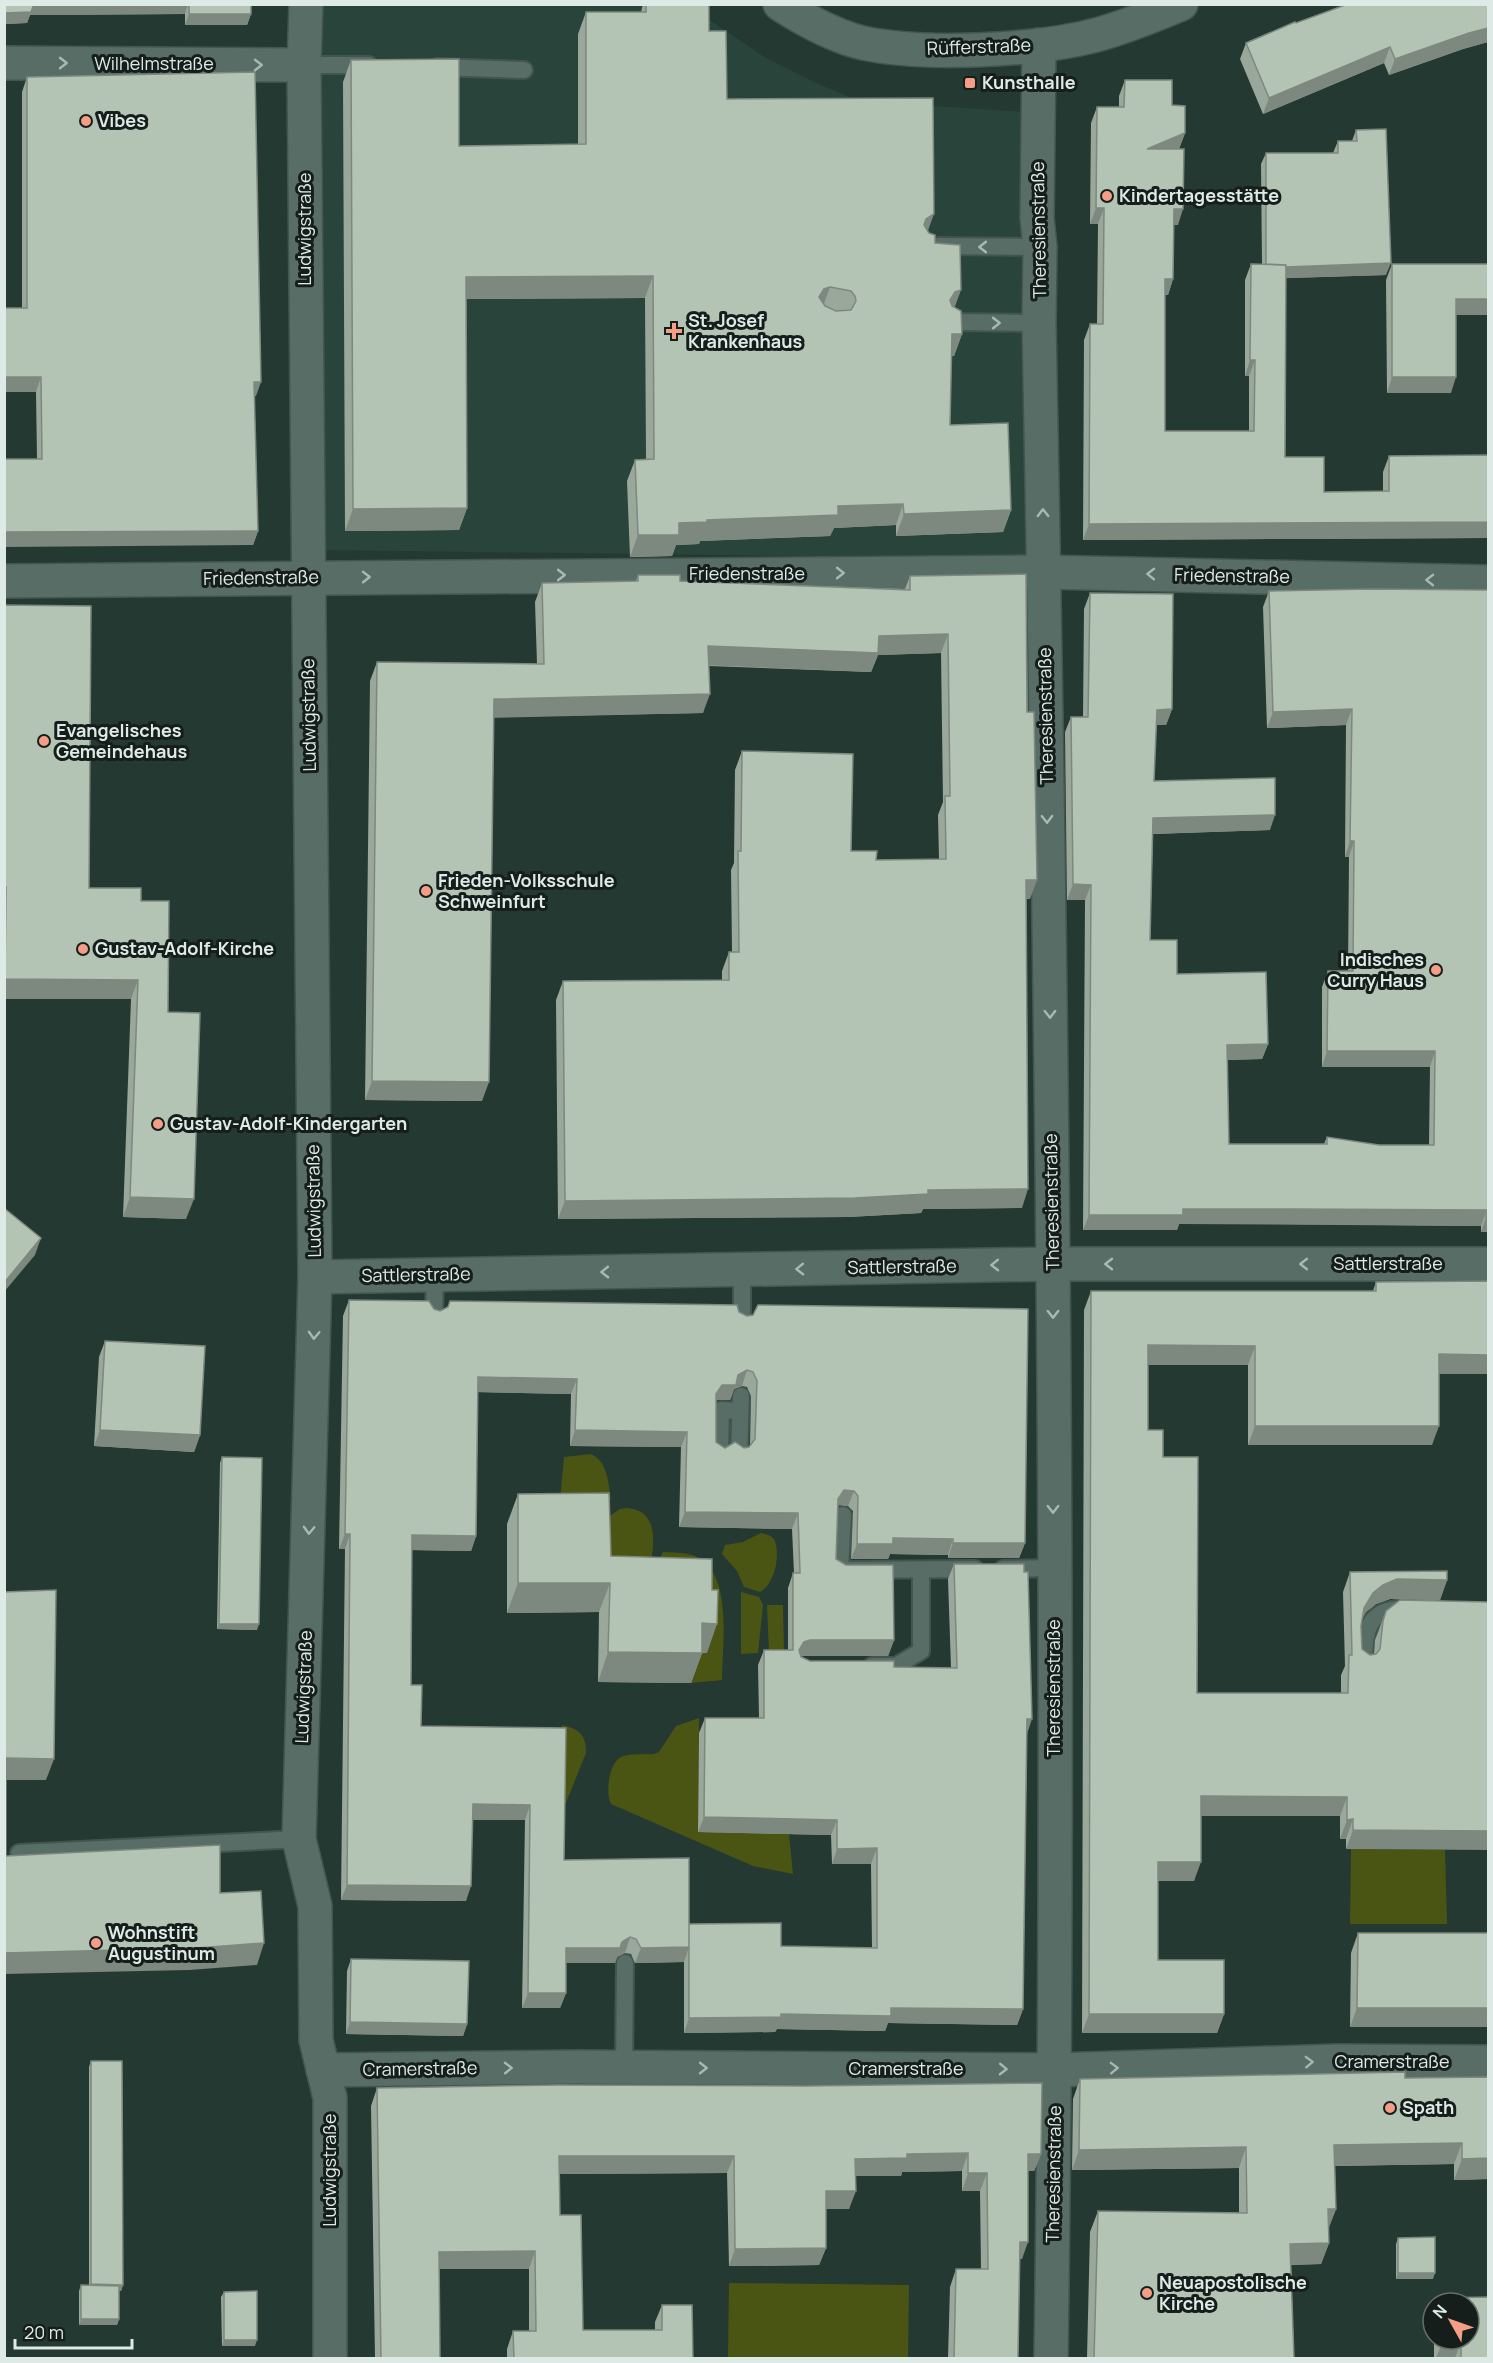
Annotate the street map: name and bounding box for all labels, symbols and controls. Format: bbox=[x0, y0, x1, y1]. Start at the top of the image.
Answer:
street label: Rüfferstraße bbox=[926, 32, 1032, 60]
street label: Wilhelmstraße bbox=[94, 51, 214, 75]
one-way arrow bbox=[58, 57, 67, 70]
one-way arrow bbox=[253, 59, 262, 71]
place label: Kunsthalle bbox=[982, 70, 1076, 94]
marker: Kunsthalle bbox=[963, 76, 977, 90]
place label: Vibes bbox=[98, 108, 146, 132]
marker: Vibes bbox=[79, 114, 93, 128]
street label: Theresienstraße bbox=[1025, 161, 1051, 299]
street label: Ludwigstraße bbox=[292, 172, 316, 286]
place label: Kindertagesstätte bbox=[1119, 183, 1279, 207]
marker: Kindertagesstätte bbox=[1100, 189, 1114, 203]
one-way arrow bbox=[979, 241, 988, 253]
place label: St. Josef Krankenhaus bbox=[688, 308, 802, 353]
one-way arrow bbox=[992, 317, 1001, 329]
marker: St. Josef Krankenhaus bbox=[665, 322, 683, 340]
one-way arrow bbox=[1037, 509, 1049, 518]
street label: Friedenstraße bbox=[689, 561, 805, 585]
street label: Friedenstraße bbox=[1174, 562, 1290, 588]
street label: Friedenstraße bbox=[203, 564, 319, 590]
one-way arrow bbox=[836, 567, 845, 579]
one-way arrow bbox=[1147, 568, 1156, 580]
one-way arrow bbox=[557, 569, 566, 582]
one-way arrow bbox=[362, 571, 371, 583]
one-way arrow bbox=[1426, 574, 1435, 586]
street label: Theresienstraße bbox=[1032, 647, 1058, 785]
street label: Ludwigstraße bbox=[295, 658, 321, 772]
place label: Evangelisches Gemeindehaus bbox=[56, 718, 188, 763]
marker: Evangelisches Gemeindehaus bbox=[37, 734, 51, 748]
one-way arrow bbox=[1041, 815, 1053, 824]
place label: Frieden-Volksschule Schweinfurt bbox=[438, 868, 615, 913]
marker: Frieden-Volksschule Schweinfurt bbox=[419, 884, 433, 898]
place label: Gustav-Adolf-Kirche bbox=[95, 936, 274, 960]
marker: Gustav-Adolf-Kirche bbox=[76, 942, 90, 956]
place label: Indisches Curry Haus bbox=[1327, 947, 1424, 992]
marker: Indisches Curry Haus bbox=[1429, 963, 1443, 977]
one-way arrow bbox=[1044, 1010, 1056, 1019]
place label: Gustav-Adolf-Kindergarten bbox=[170, 1111, 407, 1135]
marker: Gustav-Adolf-Kindergarten bbox=[151, 1117, 165, 1131]
street label: Theresienstraße bbox=[1038, 1133, 1064, 1271]
street label: Ludwigstraße bbox=[300, 1144, 326, 1258]
street label: Sattlerstraße bbox=[1333, 1251, 1443, 1275]
street label: Sattlerstraße bbox=[847, 1253, 957, 1279]
one-way arrow bbox=[1105, 1258, 1114, 1270]
one-way arrow bbox=[1300, 1258, 1309, 1270]
one-way arrow bbox=[990, 1259, 999, 1272]
street label: Sattlerstraße bbox=[361, 1261, 471, 1287]
one-way arrow bbox=[795, 1262, 804, 1275]
one-way arrow bbox=[600, 1266, 609, 1278]
one-way arrow bbox=[1047, 1309, 1059, 1318]
one-way arrow bbox=[307, 1331, 320, 1340]
one-way arrow bbox=[1047, 1504, 1059, 1513]
one-way arrow bbox=[302, 1526, 315, 1535]
street label: Theresienstraße bbox=[1041, 1619, 1065, 1757]
street label: Ludwigstraße bbox=[289, 1630, 317, 1744]
place label: Wohnstift Augustinum bbox=[108, 1920, 215, 1965]
marker: Wohnstift Augustinum bbox=[89, 1936, 103, 1950]
street label: Cramerstraße bbox=[1335, 2049, 1449, 2073]
street label: Cramerstraße bbox=[362, 2055, 478, 2081]
street label: Cramerstraße bbox=[849, 2056, 963, 2080]
one-way arrow bbox=[1304, 2056, 1313, 2068]
one-way arrow bbox=[503, 2062, 512, 2074]
one-way arrow bbox=[698, 2062, 707, 2074]
one-way arrow bbox=[1109, 2062, 1118, 2074]
one-way arrow bbox=[998, 2063, 1007, 2076]
place label: Spath bbox=[1402, 2095, 1454, 2119]
marker: Spath bbox=[1383, 2101, 1397, 2115]
street label: Theresienstraße bbox=[1040, 2105, 1066, 2243]
street label: Ludwigstraße bbox=[317, 2113, 341, 2227]
place label: Neuapostolische Kirche bbox=[1159, 2270, 1307, 2315]
marker: Neuapostolische Kirche bbox=[1140, 2286, 1154, 2300]
north arrow bbox=[1421, 2291, 1481, 2351]
text: N bbox=[1427, 2300, 1452, 2323]
scale bar bbox=[15, 2312, 132, 2350]
text: 20 m bbox=[24, 2320, 64, 2344]

